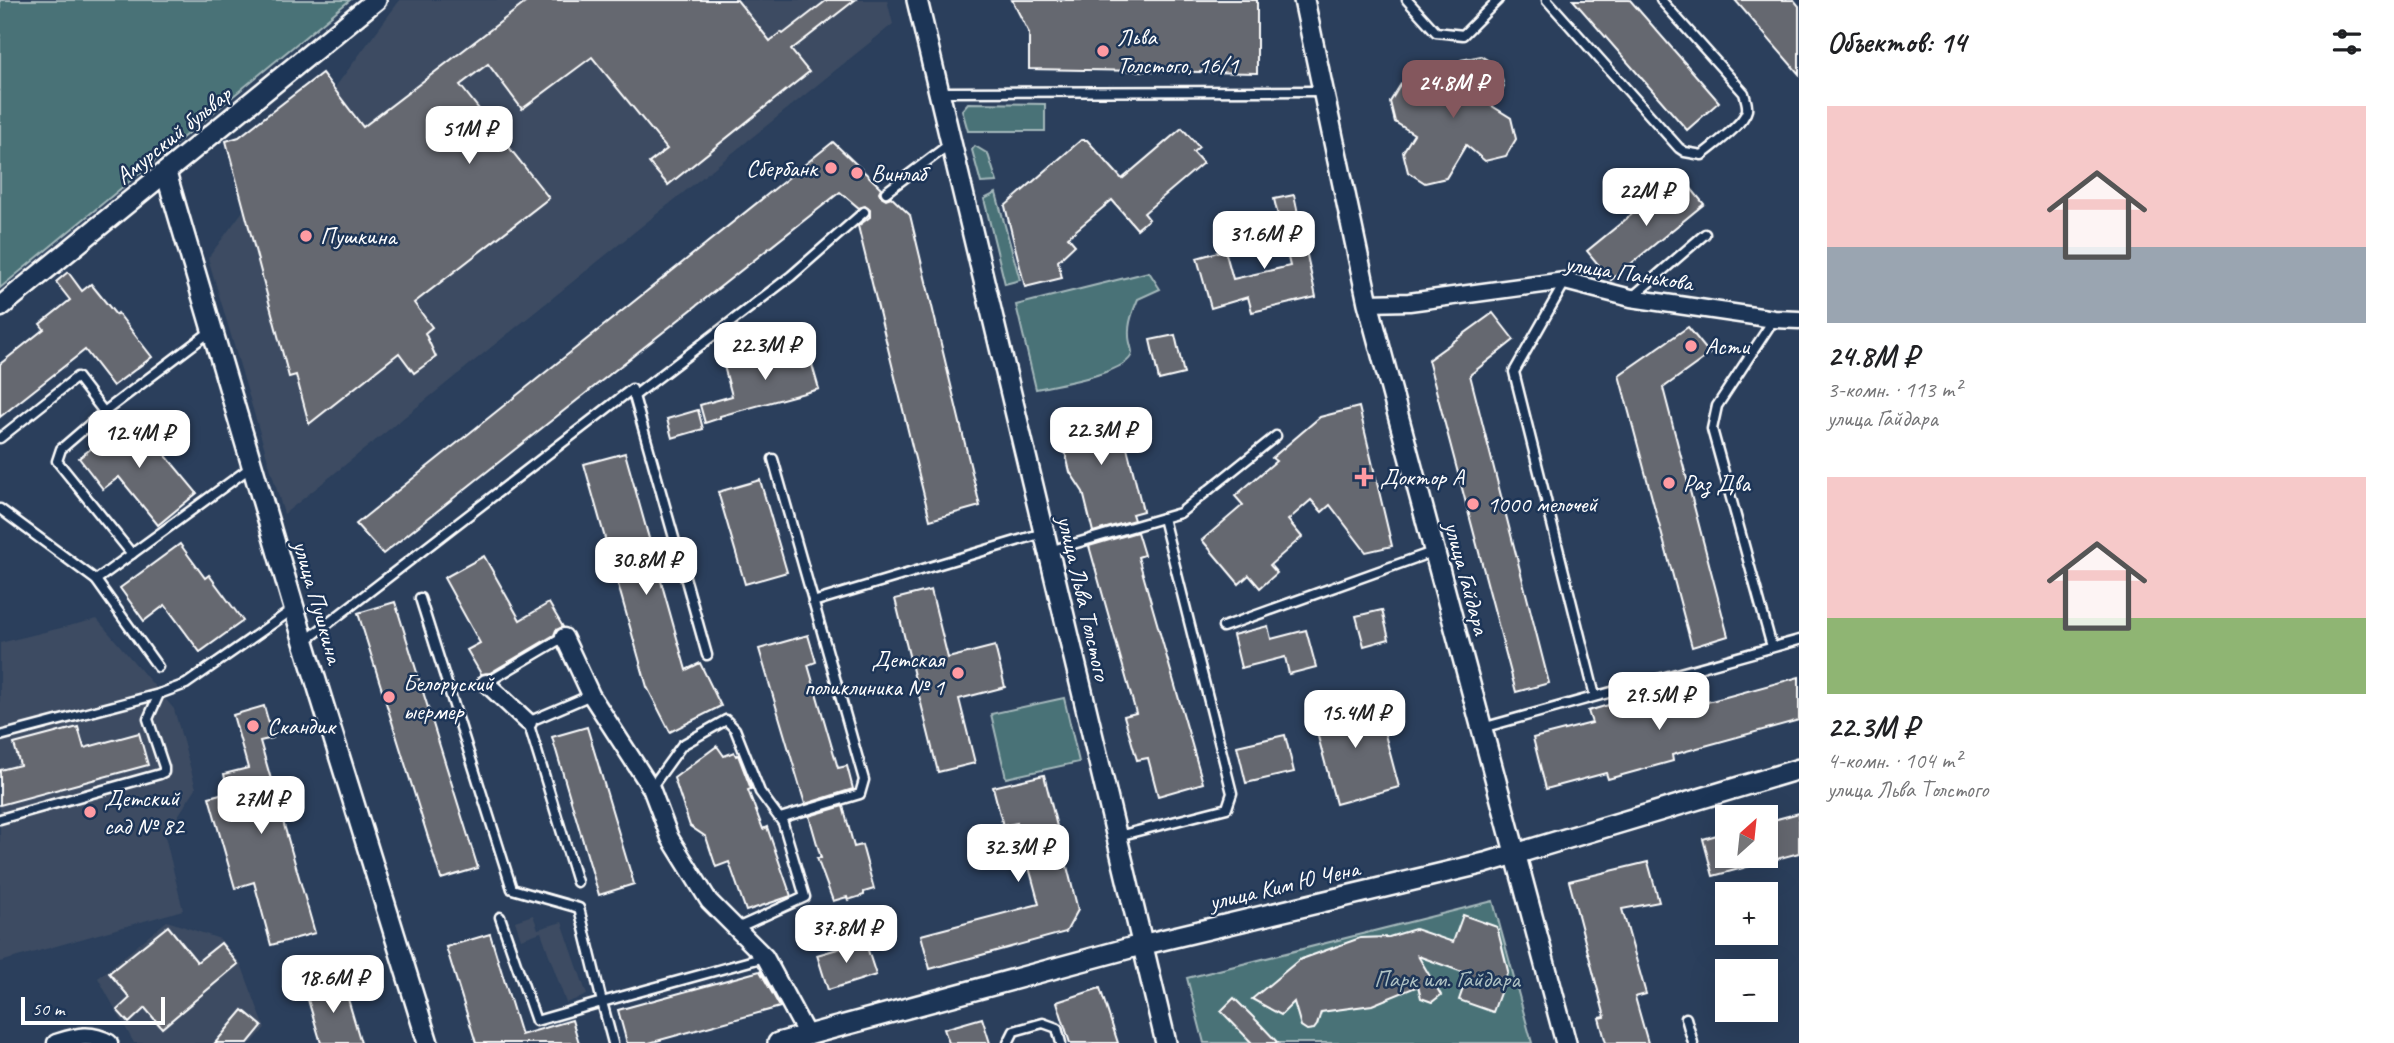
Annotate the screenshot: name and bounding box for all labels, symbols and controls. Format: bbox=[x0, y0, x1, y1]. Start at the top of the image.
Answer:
place label: Льва Толстого, 16/1 bbox=[1117, 22, 1239, 80]
text: Объектов: 14 bbox=[1827, 23, 1966, 61]
icon: filters bbox=[2328, 23, 2366, 61]
marker: Льва Толстого, 16/1 bbox=[1095, 43, 1111, 59]
pin: 24.8M ₽ bbox=[1388, 60, 1518, 120]
text: 24.8M ₽ bbox=[1418, 68, 1488, 97]
street label: Амурский бульвар bbox=[109, 78, 239, 191]
pin: 51M ₽ bbox=[420, 106, 518, 166]
text: 51M ₽ bbox=[442, 114, 496, 143]
icon: home bbox=[2034, 152, 2160, 278]
place label: Сбербанк bbox=[746, 153, 819, 183]
place label: Винлаб bbox=[871, 158, 931, 188]
marker: Сбербанк bbox=[823, 160, 839, 176]
marker: Винлаб bbox=[849, 165, 865, 181]
pin: 22M ₽ bbox=[1597, 168, 1695, 228]
text: 22M ₽ bbox=[1619, 176, 1673, 205]
pin: 31.6M ₽ bbox=[1199, 212, 1329, 271]
text: 31.6M ₽ bbox=[1229, 219, 1299, 248]
place label: Пушкина bbox=[320, 221, 398, 251]
marker: Пушкина bbox=[298, 228, 314, 244]
street label: улица Панькова bbox=[1561, 248, 1697, 298]
pin: 22.3M ₽ bbox=[700, 322, 830, 382]
text: 22.3M ₽ bbox=[730, 330, 800, 359]
place label: Асти bbox=[1705, 331, 1751, 361]
text: 24.8M ₽ bbox=[1827, 337, 1918, 375]
marker: Асти bbox=[1683, 338, 1699, 354]
text: 3-комн. · 113 m² bbox=[1827, 375, 1961, 404]
text: улица Гайдара bbox=[1827, 404, 1938, 433]
pin: 22.3M ₽ bbox=[1036, 407, 1166, 467]
pin: 12.4M ₽ bbox=[74, 410, 204, 470]
text: 22.3M ₽ bbox=[1066, 415, 1136, 444]
text: 12.4M ₽ bbox=[104, 418, 174, 447]
place label: Доктор А bbox=[1380, 462, 1465, 492]
marker: Доктор А bbox=[1354, 467, 1374, 487]
place label: Раз Два bbox=[1683, 468, 1751, 499]
marker: Раз Два bbox=[1661, 475, 1677, 491]
place label: 1000 мелочей bbox=[1487, 489, 1599, 519]
marker: 1000 мелочей bbox=[1465, 496, 1481, 512]
street label: улица Льва Толстого bbox=[1050, 511, 1118, 685]
street label: улица Гайдара bbox=[1437, 516, 1497, 639]
icon: home bbox=[2034, 523, 2160, 649]
street label: улица Пушкина bbox=[286, 535, 350, 669]
pin: 30.8M ₽ bbox=[581, 538, 711, 597]
text: 30.8M ₽ bbox=[611, 545, 681, 574]
place label: Детская поликлиника № 1 bbox=[804, 644, 946, 702]
marker: Детская поликлиника № 1 bbox=[950, 665, 966, 681]
place label: Белоруский ыермер bbox=[403, 668, 495, 726]
pin: 29.5M ₽ bbox=[1594, 672, 1724, 732]
text: 29.5M ₽ bbox=[1624, 680, 1694, 709]
marker: Белоруский ыермер bbox=[381, 689, 397, 705]
pin: 15.4M ₽ bbox=[1290, 690, 1420, 750]
text: 15.4M ₽ bbox=[1320, 698, 1390, 727]
text: 22.3M ₽ bbox=[1827, 708, 1918, 746]
place label: Скандик bbox=[267, 711, 337, 741]
marker: Скандик bbox=[245, 718, 261, 734]
text: 4-комн. · 104 m² bbox=[1827, 746, 1961, 775]
text: улица Льва Толстого bbox=[1827, 775, 1988, 804]
pin: 27M ₽ bbox=[212, 776, 310, 836]
place label: Детский сад № 82 bbox=[104, 783, 186, 841]
text: 27M ₽ bbox=[234, 784, 288, 813]
marker: Детский сад № 82 bbox=[82, 804, 98, 820]
north arrow bbox=[1715, 805, 1778, 868]
map controls bbox=[1715, 805, 1778, 1022]
pin: 32.3M ₽ bbox=[953, 824, 1083, 884]
text: 32.3M ₽ bbox=[983, 832, 1053, 861]
street label: улица Ким Ю Чена bbox=[1204, 853, 1364, 917]
button: + bbox=[1715, 882, 1778, 945]
pin: 37.8M ₽ bbox=[781, 906, 911, 965]
text: 37.8M ₽ bbox=[811, 913, 881, 942]
pin: 18.6M ₽ bbox=[268, 956, 398, 1015]
button: − bbox=[1715, 959, 1778, 1022]
text: 18.6M ₽ bbox=[298, 963, 368, 992]
park label: Парк им. Гайдара bbox=[1374, 964, 1521, 994]
scale bar bbox=[21, 994, 164, 1026]
text: 50 m bbox=[32, 997, 64, 1021]

